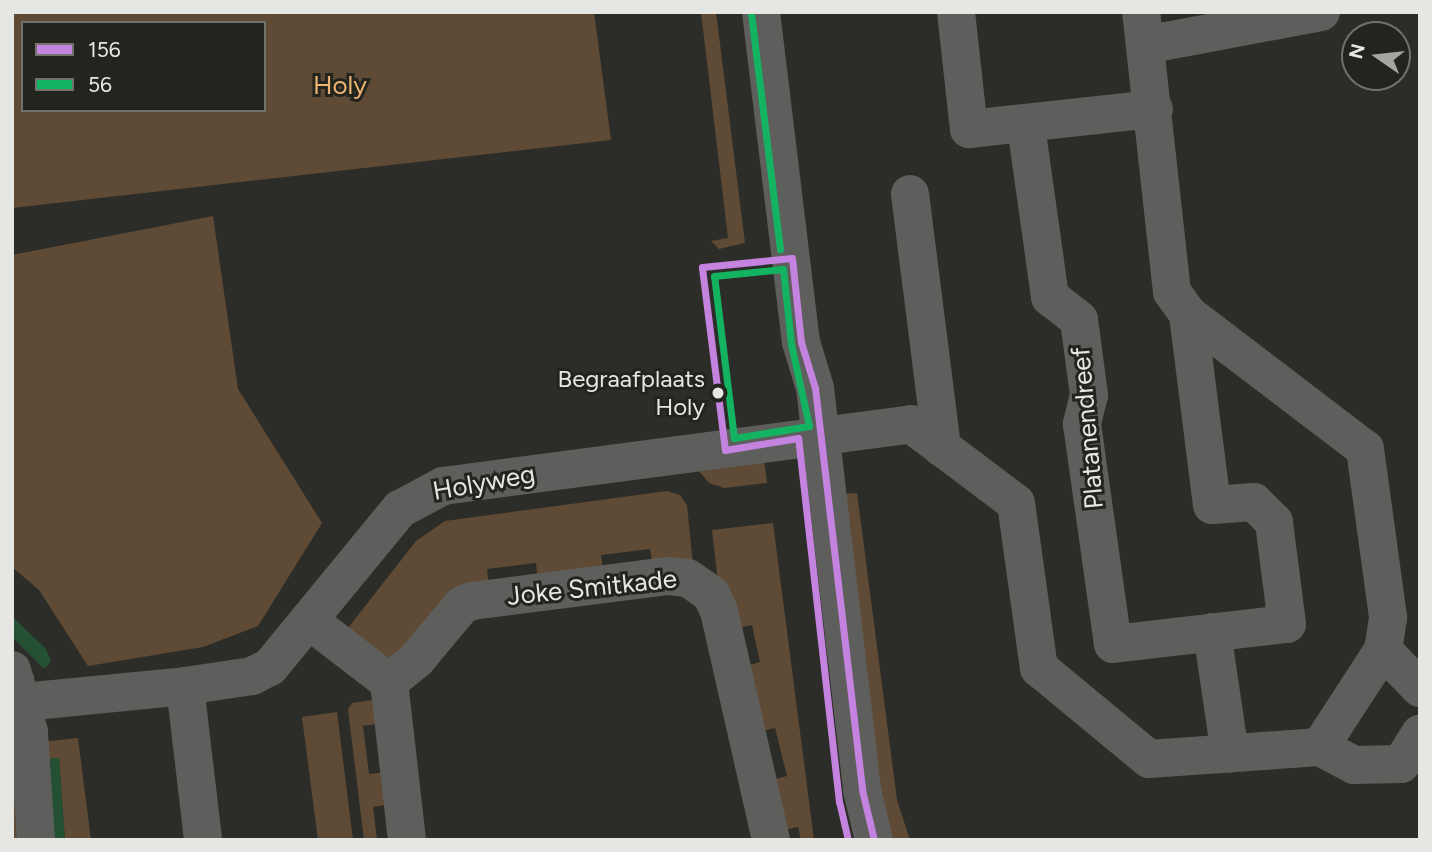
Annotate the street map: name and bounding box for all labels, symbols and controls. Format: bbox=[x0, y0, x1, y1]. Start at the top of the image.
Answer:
legend bbox=[21, 21, 266, 112]
north arrow bbox=[1341, 21, 1411, 91]
text: 156 bbox=[88, 37, 121, 62]
text: N bbox=[1344, 41, 1370, 61]
park label: Holy bbox=[313, 70, 367, 102]
text: 56 bbox=[88, 72, 112, 97]
street label: Platanendreef bbox=[1065, 346, 1111, 510]
place label: Begraafplaats Holy bbox=[557, 365, 705, 421]
marker: Begraafplaats Holy bbox=[711, 386, 725, 400]
street label: Holyweg bbox=[430, 459, 538, 507]
street label: Joke Smitkade bbox=[506, 564, 678, 612]

